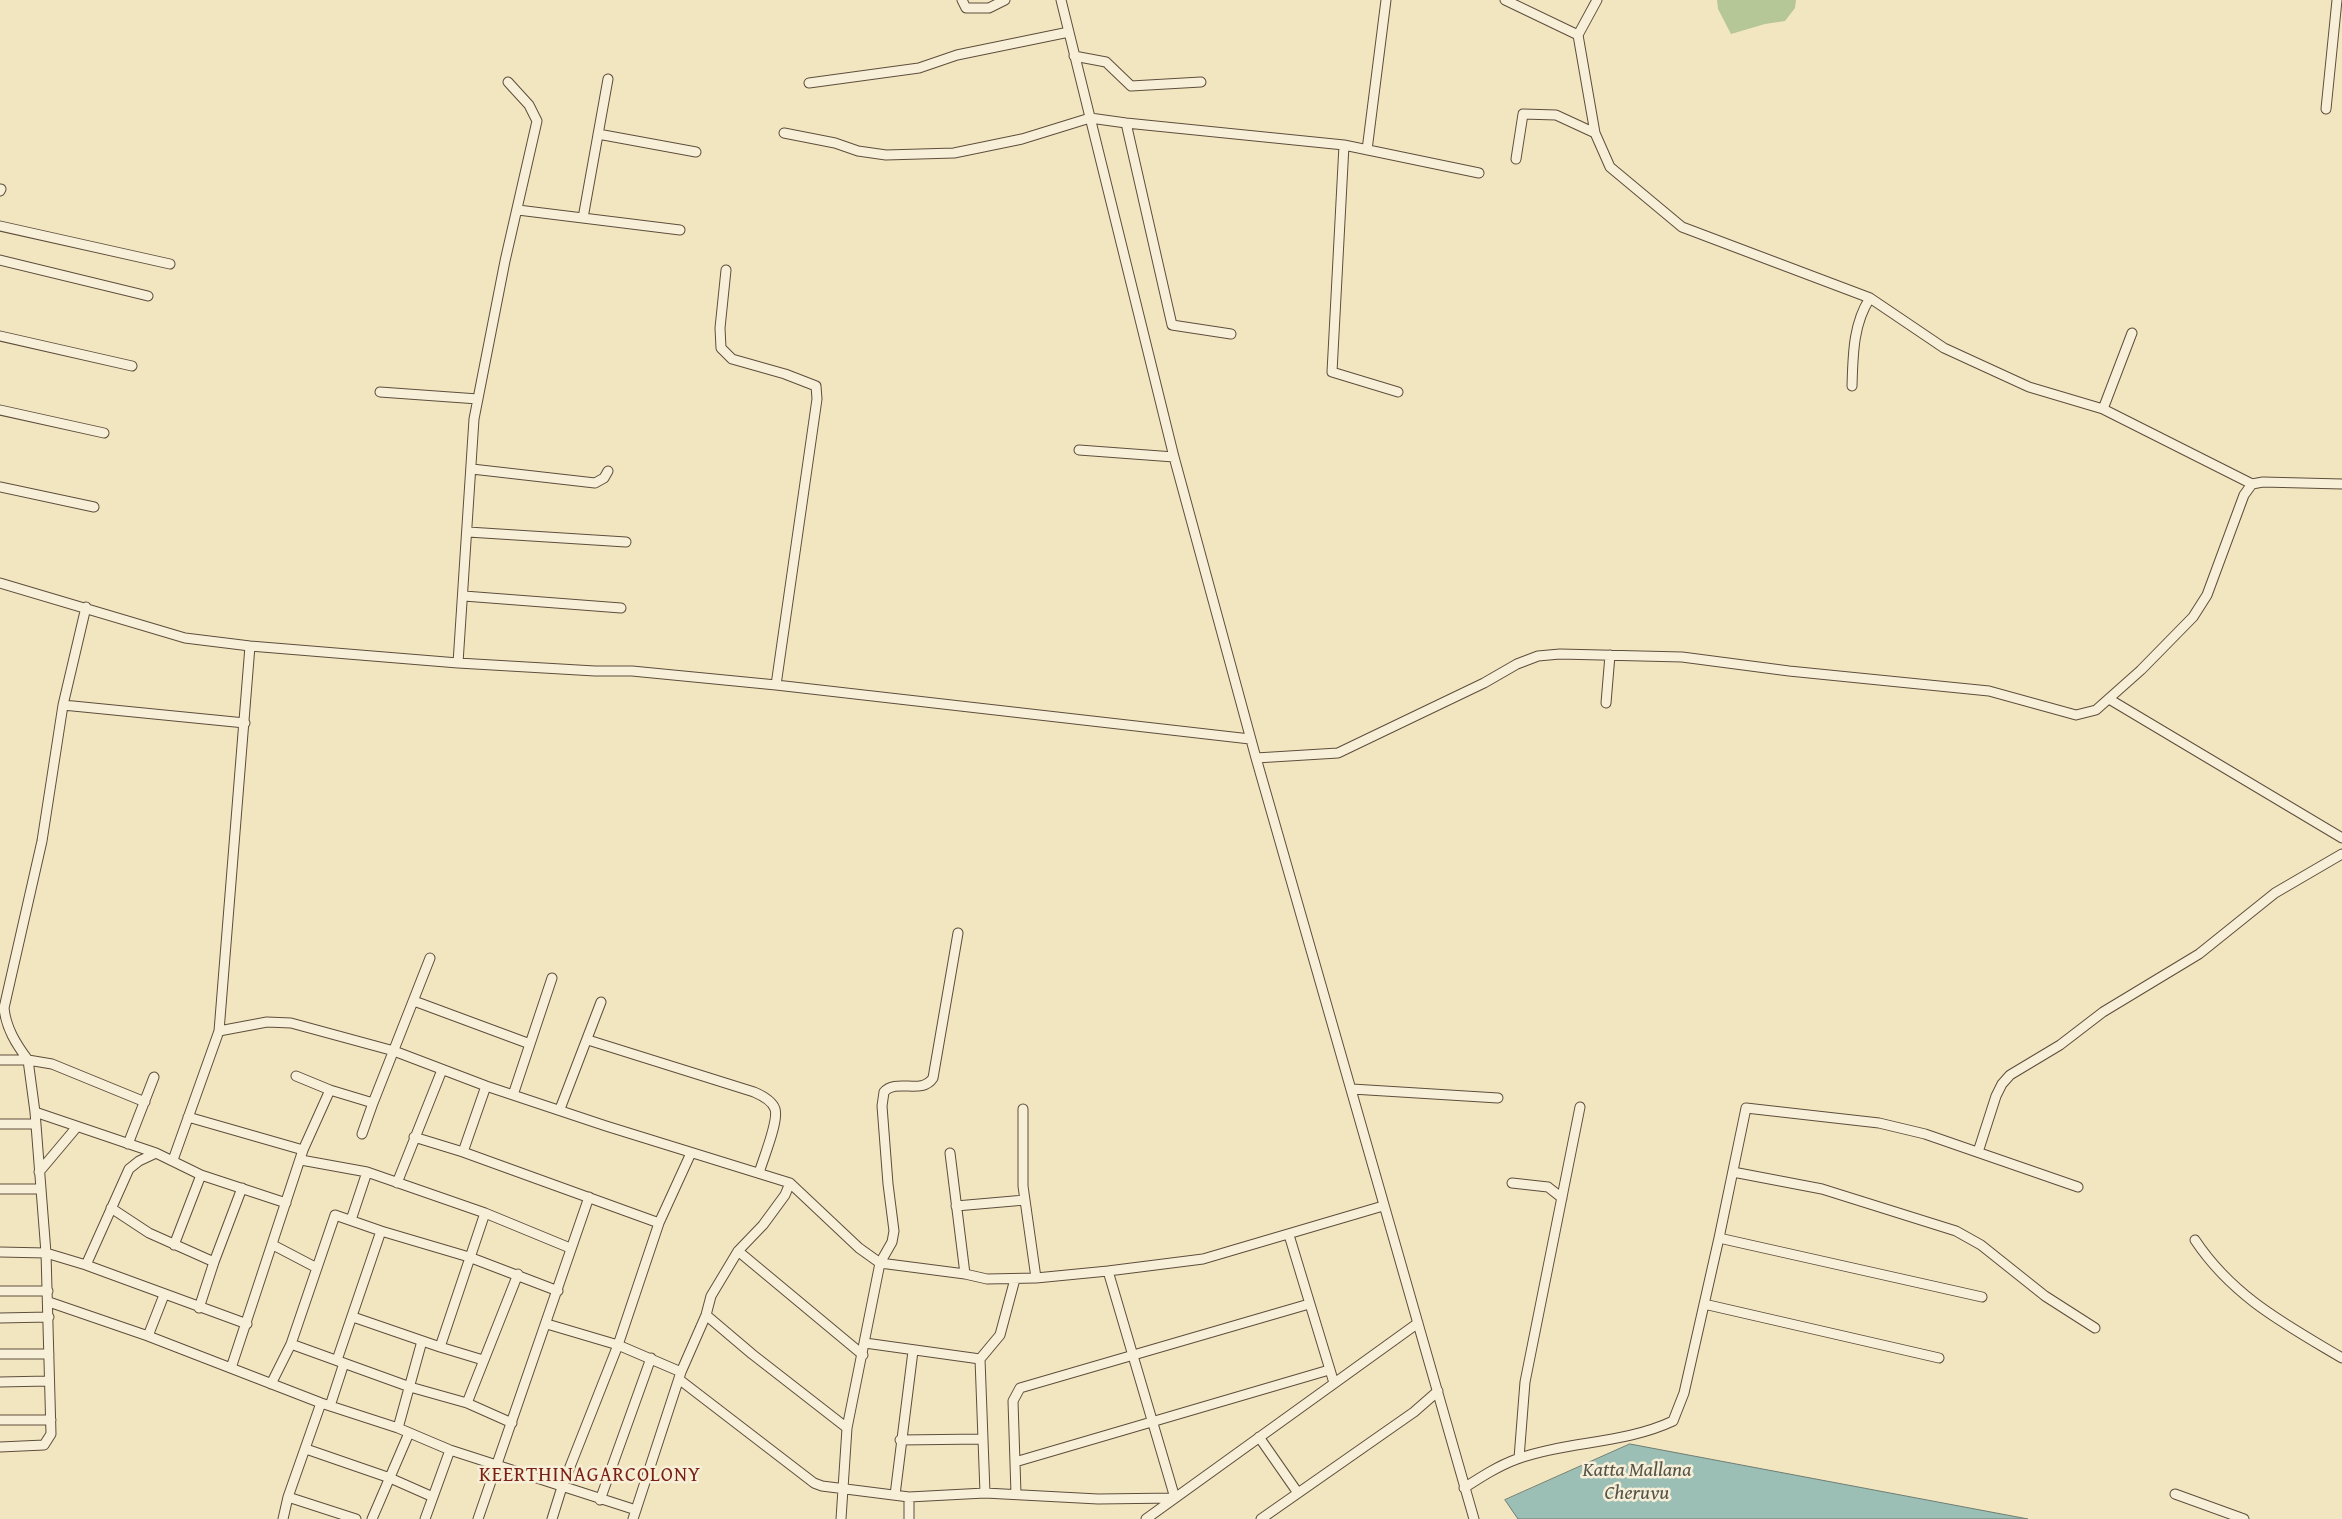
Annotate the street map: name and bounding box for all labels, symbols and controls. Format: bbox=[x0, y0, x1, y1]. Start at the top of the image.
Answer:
water label: Katta Mallana Cheruvu bbox=[1583, 1459, 1691, 1506]
district label: KEERTHINAGARCOLONY bbox=[477, 1464, 703, 1488]

